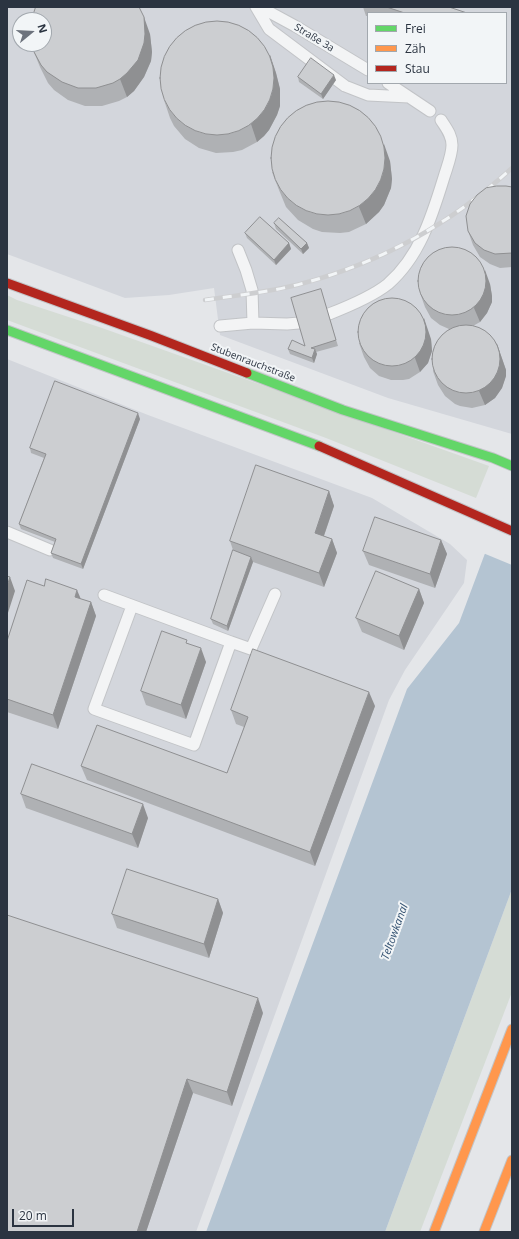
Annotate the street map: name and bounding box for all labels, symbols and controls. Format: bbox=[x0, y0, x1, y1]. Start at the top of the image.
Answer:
north arrow bbox=[12, 12, 52, 52]
legend bbox=[367, 12, 507, 84]
text: Frei bbox=[405, 20, 426, 37]
street label: Straße 3a bbox=[292, 21, 336, 55]
text: N bbox=[34, 22, 51, 35]
text: Zäh bbox=[405, 40, 426, 57]
text: Stau bbox=[405, 60, 430, 77]
street label: Stubenrauchstraße bbox=[209, 341, 297, 385]
water label: Teltowkanal bbox=[379, 902, 411, 962]
scale bar bbox=[14, 1201, 76, 1227]
text: 20 m bbox=[19, 1207, 47, 1224]

